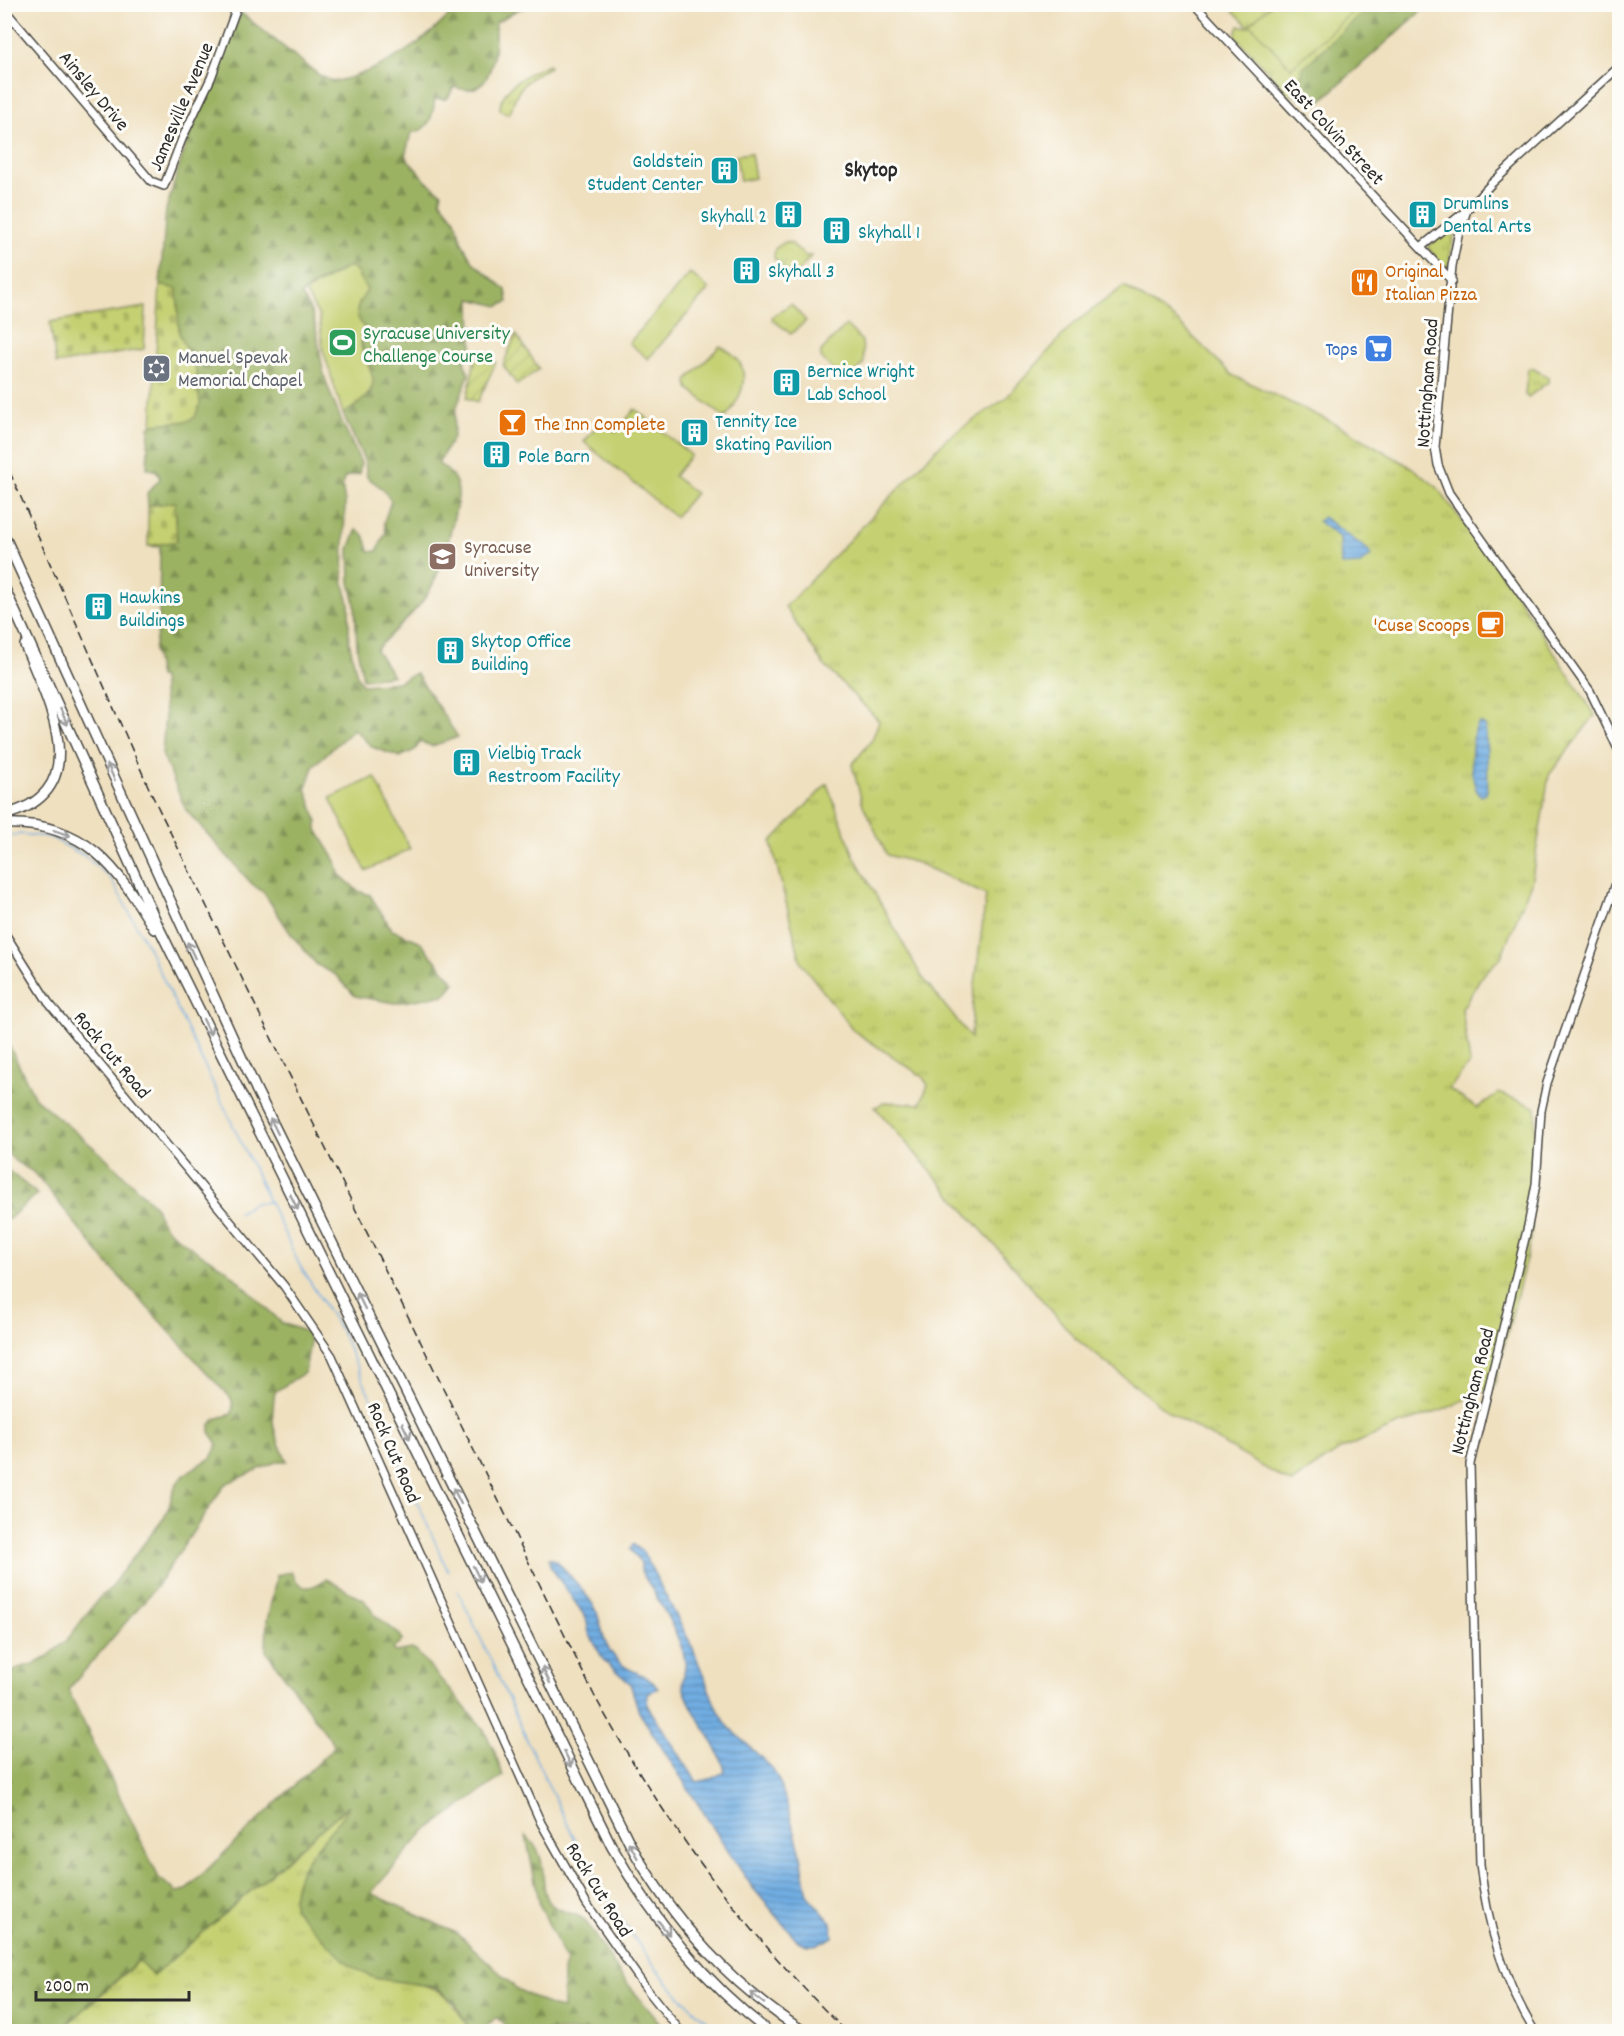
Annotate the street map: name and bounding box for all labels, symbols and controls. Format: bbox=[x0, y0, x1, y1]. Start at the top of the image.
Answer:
street label: Jamesville Avenue bbox=[143, 38, 223, 176]
street label: Ainsley Drive bbox=[51, 46, 135, 138]
street label: East Colvin Street bbox=[1276, 73, 1390, 193]
place label: Goldstein Student Center bbox=[587, 149, 704, 200]
building icon: Goldstein Student Center bbox=[708, 155, 740, 187]
district label: Skytop bbox=[844, 157, 898, 187]
place label: Drumlins Dental Arts bbox=[1443, 191, 1532, 242]
building icon: Drumlins Dental Arts bbox=[1406, 198, 1438, 230]
building icon: Skyhall 2 bbox=[772, 199, 804, 231]
place label: Skyhall 2 bbox=[701, 204, 767, 232]
building icon: Skyhall 1 bbox=[821, 215, 853, 247]
place label: Skyhall 1 bbox=[858, 220, 920, 248]
building icon: Skyhall 3 bbox=[731, 254, 763, 286]
place label: Skyhall 3 bbox=[768, 259, 835, 287]
place label: Original Italian Pizza bbox=[1385, 259, 1478, 310]
restaurant icon: Original Italian Pizza bbox=[1348, 266, 1380, 298]
street label: Nottingham Road bbox=[1411, 318, 1447, 449]
place label: Syracuse University Challenge Course bbox=[363, 321, 511, 372]
sports icon: Syracuse University Challenge Course bbox=[326, 327, 358, 359]
supermarket icon: Tops bbox=[1363, 332, 1395, 364]
place label: Tops bbox=[1325, 337, 1358, 365]
place label: Manuel Spevak Memorial Chapel bbox=[178, 345, 302, 396]
synagogue icon: Manuel Spevak Memorial Chapel bbox=[141, 352, 173, 384]
place label: Bernice Wright Lab School bbox=[807, 359, 915, 410]
building icon: Bernice Wright Lab School bbox=[770, 366, 802, 398]
bar icon: The Inn Complete bbox=[497, 407, 529, 439]
place label: Tennity Ice Skating Pavilion bbox=[715, 409, 832, 460]
place label: The Inn Complete bbox=[534, 412, 665, 440]
building icon: Tennity Ice Skating Pavilion bbox=[678, 416, 710, 448]
building icon: Pole Barn bbox=[481, 439, 513, 471]
place label: Pole Barn bbox=[518, 444, 590, 472]
place label: Syracuse University bbox=[464, 535, 540, 586]
school or university icon: Syracuse University bbox=[427, 541, 459, 573]
place label: Hawkins Buildings bbox=[119, 585, 185, 636]
building icon: Hawkins Buildings bbox=[82, 591, 114, 623]
cafe icon: 'Cuse Scoops bbox=[1475, 608, 1507, 640]
place label: 'Cuse Scoops bbox=[1373, 613, 1470, 641]
place label: Skytop Office Building bbox=[471, 629, 571, 680]
building icon: Skytop Office Building bbox=[434, 635, 466, 667]
one-way arrow bbox=[59, 707, 70, 725]
place label: Vielbig Track Restroom Facility bbox=[488, 741, 621, 792]
building icon: Vielbig Track Restroom Facility bbox=[451, 747, 483, 779]
one-way arrow bbox=[104, 763, 116, 781]
one-way arrow bbox=[52, 828, 71, 839]
one-way arrow bbox=[184, 941, 196, 959]
street label: Rock Cut Road bbox=[65, 1006, 156, 1106]
one-way arrow bbox=[202, 1018, 214, 1036]
one-way arrow bbox=[268, 1117, 280, 1135]
one-way arrow bbox=[288, 1193, 300, 1211]
one-way arrow bbox=[354, 1292, 366, 1310]
street label: Nottingham Road bbox=[1445, 1326, 1503, 1458]
street label: Rock Cut Road bbox=[358, 1398, 426, 1508]
one-way arrow bbox=[401, 1422, 413, 1440]
one-way arrow bbox=[451, 1488, 463, 1506]
one-way arrow bbox=[471, 1565, 483, 1582]
one-way arrow bbox=[540, 1667, 551, 1685]
one-way arrow bbox=[563, 1749, 575, 1767]
street label: Rock Cut Road bbox=[557, 1838, 638, 1944]
one-way arrow bbox=[627, 1842, 639, 1859]
one-way arrow bbox=[658, 1920, 671, 1936]
scale bar bbox=[36, 1964, 189, 2002]
text: 200 m bbox=[45, 1975, 89, 2000]
one-way arrow bbox=[749, 1992, 765, 2005]

